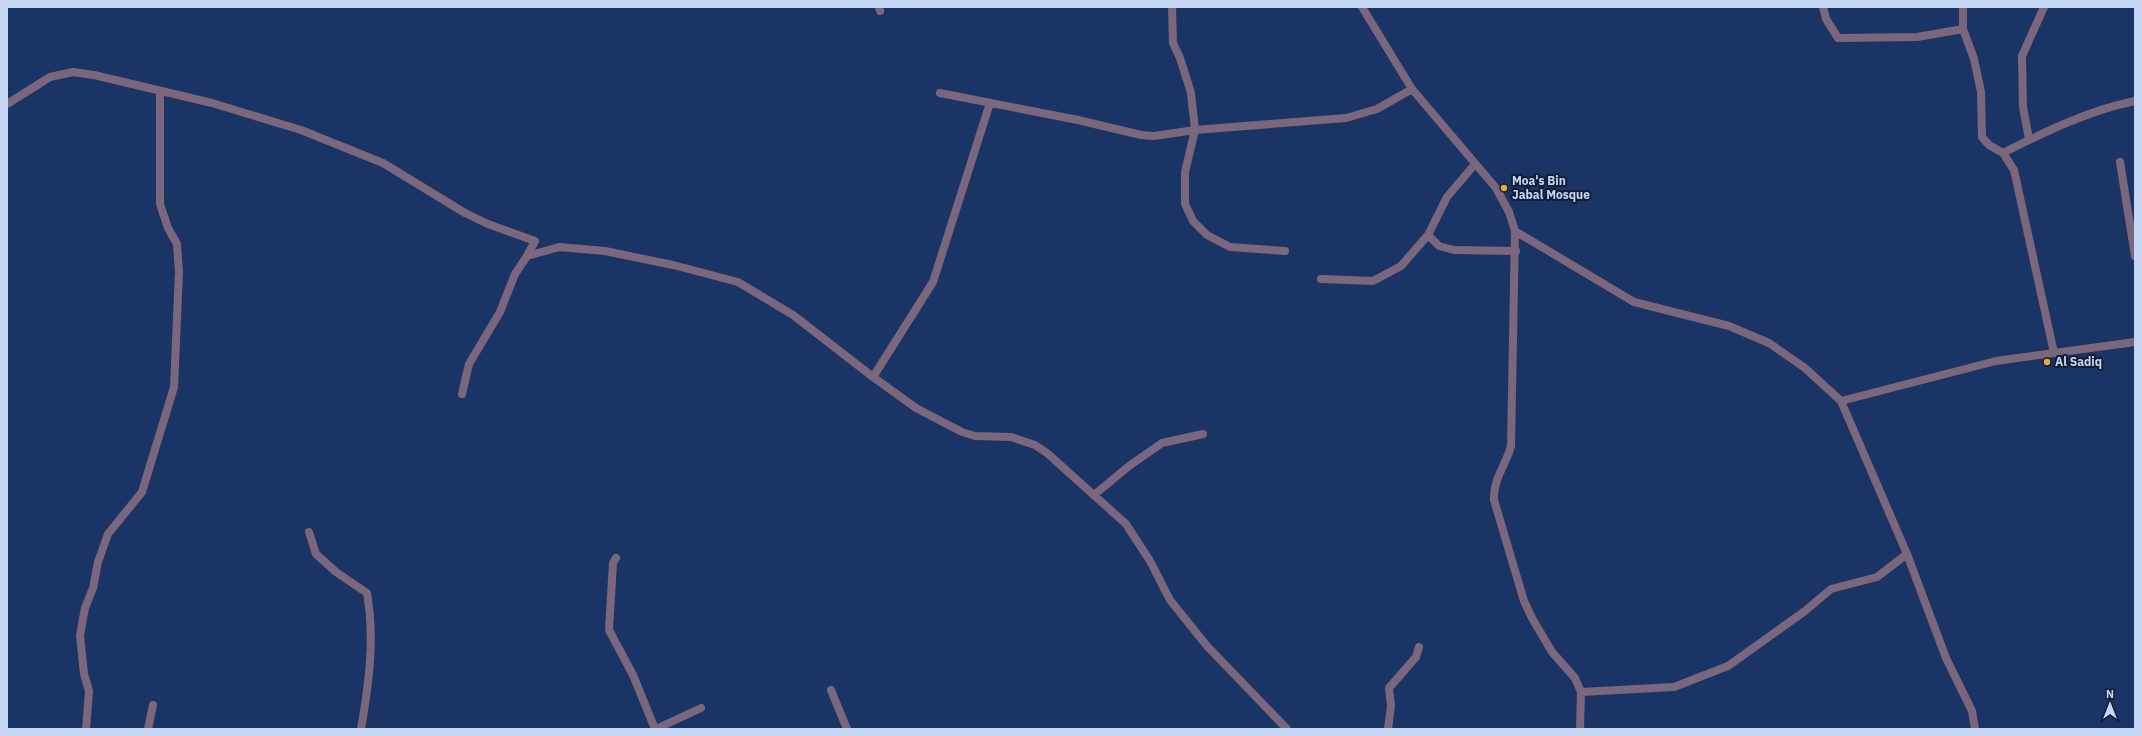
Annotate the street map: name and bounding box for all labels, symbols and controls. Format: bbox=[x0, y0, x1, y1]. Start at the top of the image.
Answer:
place label: Moa's Bin Jabal Mosque bbox=[1512, 173, 1590, 202]
marker: Moa's Bin Jabal Mosque bbox=[1499, 183, 1509, 193]
place label: Al Sadiq bbox=[2055, 354, 2102, 369]
marker: Al Sadiq bbox=[2042, 357, 2052, 367]
north arrow bbox=[2090, 684, 2130, 724]
text: N bbox=[2106, 687, 2114, 701]

